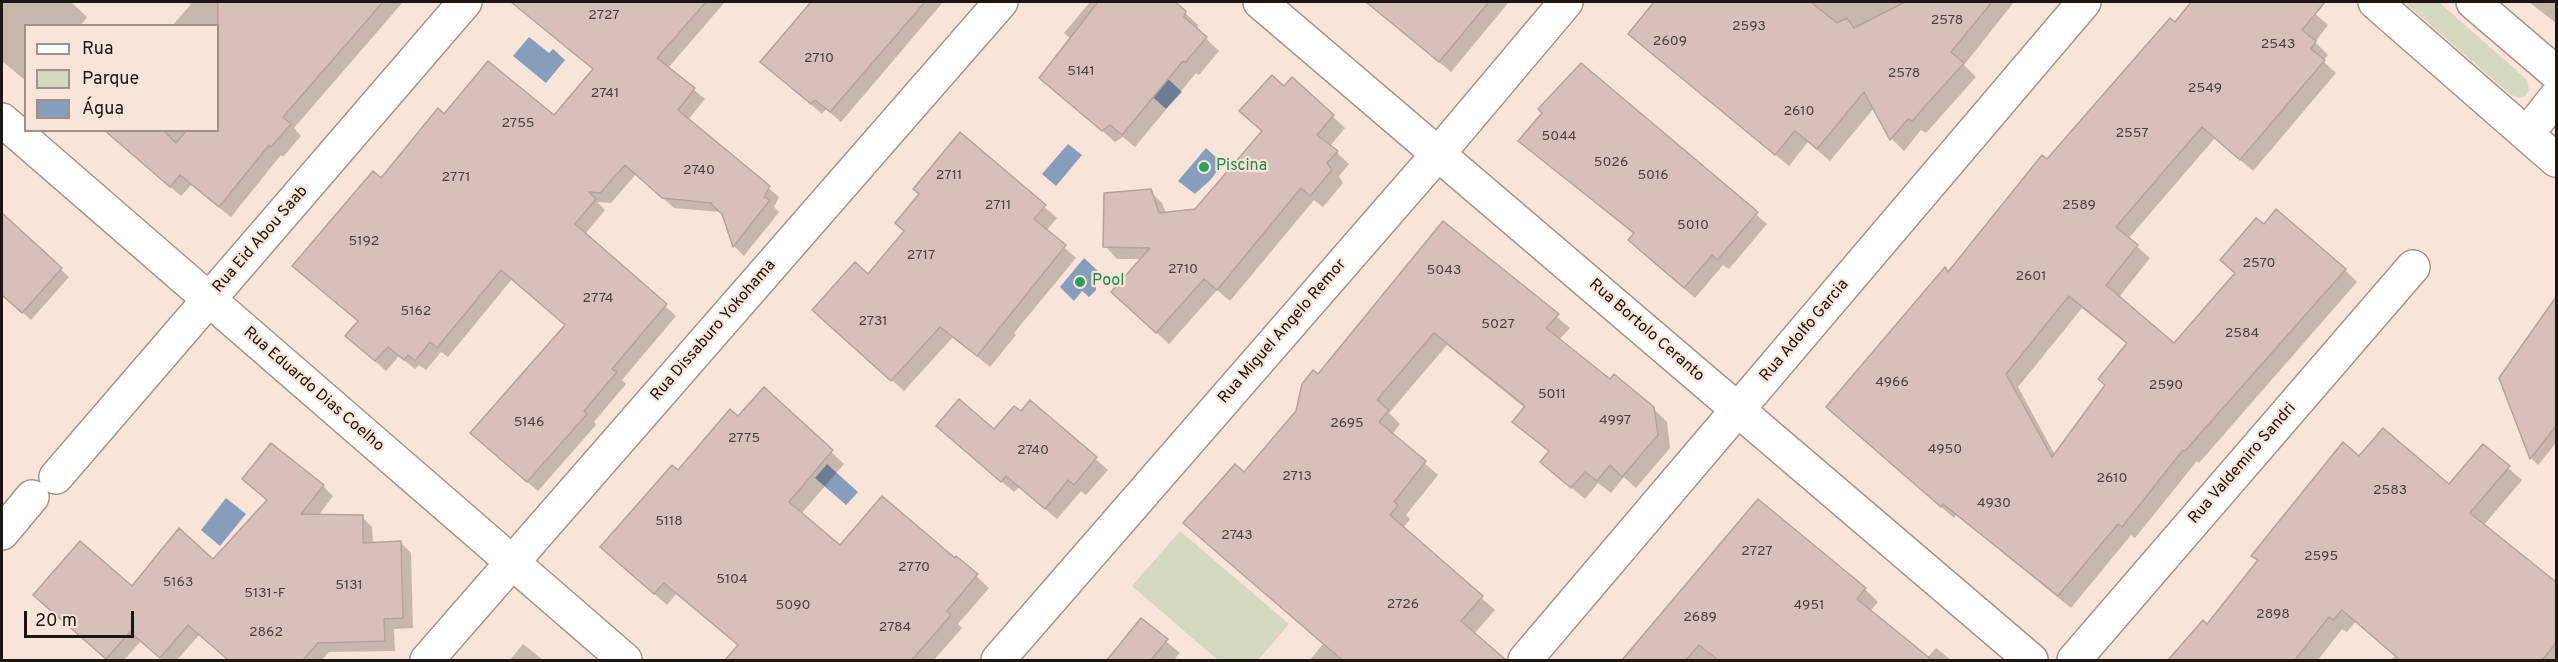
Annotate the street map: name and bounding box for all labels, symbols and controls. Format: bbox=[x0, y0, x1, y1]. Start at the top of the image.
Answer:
house number: 2727 bbox=[588, 8, 620, 24]
house number: 2578 bbox=[1931, 13, 1963, 29]
house number: 2593 bbox=[1732, 19, 1766, 35]
legend bbox=[24, 24, 219, 132]
house number: 2609 bbox=[1653, 34, 1687, 50]
house number: 2543 bbox=[2261, 37, 2295, 53]
text: Rua bbox=[82, 38, 113, 61]
house number: 2710 bbox=[804, 51, 834, 67]
house number: 5141 bbox=[1067, 64, 1095, 80]
house number: 2578 bbox=[1888, 66, 1920, 82]
text: Parque bbox=[82, 68, 139, 91]
house number: 2549 bbox=[2188, 81, 2222, 97]
house number: 2741 bbox=[591, 86, 619, 102]
text: Água bbox=[82, 98, 124, 121]
house number: 2610 bbox=[1783, 104, 1815, 120]
house number: 2755 bbox=[501, 116, 535, 132]
house number: 2557 bbox=[2115, 126, 2149, 142]
house number: 5044 bbox=[1541, 129, 1577, 145]
house number: 5026 bbox=[1594, 155, 1628, 171]
place label: Piscina bbox=[1216, 157, 1267, 177]
marker: Piscina bbox=[1197, 160, 1211, 174]
house number: 2740 bbox=[683, 163, 715, 179]
house number: 2711 bbox=[936, 168, 962, 184]
house number: 5016 bbox=[1637, 168, 1669, 184]
house number: 2771 bbox=[441, 170, 471, 186]
street label: Rua Eid Abou Saab bbox=[209, 183, 313, 297]
house number: 2711 bbox=[985, 198, 1011, 214]
house number: 2589 bbox=[2062, 198, 2096, 214]
house number: 5010 bbox=[1677, 218, 1709, 234]
house number: 5192 bbox=[349, 234, 379, 250]
house number: 2717 bbox=[907, 248, 935, 264]
street label: Rua Dissaburo Yokohama bbox=[647, 256, 781, 406]
street label: Rua Miguel Angelo Remor bbox=[1215, 256, 1351, 408]
house number: 2570 bbox=[2243, 256, 2275, 272]
house number: 2710 bbox=[1168, 262, 1198, 278]
house number: 5043 bbox=[1427, 263, 1461, 279]
house number: 2601 bbox=[2015, 269, 2047, 285]
place label: Pool bbox=[1092, 272, 1124, 292]
marker: Pool bbox=[1073, 275, 1087, 289]
street label: Rua Bortolo Ceranto bbox=[1584, 276, 1708, 386]
street label: Rua Adolfo Garcia bbox=[1756, 276, 1854, 386]
house number: 2774 bbox=[583, 291, 613, 307]
house number: 5162 bbox=[401, 304, 431, 320]
house number: 2731 bbox=[858, 314, 888, 330]
house number: 5027 bbox=[1481, 317, 1515, 333]
street label: Rua Eduardo Dias Coelho bbox=[239, 324, 387, 456]
house number: 2584 bbox=[2225, 326, 2259, 342]
house number: 4966 bbox=[1875, 375, 1909, 391]
house number: 2590 bbox=[2149, 378, 2183, 394]
house number: 5011 bbox=[1538, 387, 1566, 403]
street label: Rua Valdemiro Sandri bbox=[2185, 400, 2301, 528]
house number: 4997 bbox=[1599, 413, 1631, 429]
house number: 5146 bbox=[514, 415, 544, 431]
house number: 2695 bbox=[1330, 416, 1364, 432]
house number: 2775 bbox=[728, 431, 760, 447]
house number: 4950 bbox=[1928, 442, 1962, 458]
house number: 2740 bbox=[1017, 443, 1049, 459]
house number: 2713 bbox=[1282, 469, 1312, 485]
house number: 2610 bbox=[2096, 471, 2128, 487]
house number: 2583 bbox=[2373, 483, 2407, 499]
house number: 4930 bbox=[1977, 496, 2011, 512]
house number: 5118 bbox=[655, 514, 683, 530]
house number: 2743 bbox=[1221, 528, 1253, 544]
house number: 2727 bbox=[1741, 544, 1773, 560]
house number: 2595 bbox=[2304, 549, 2338, 565]
house number: 2770 bbox=[898, 560, 930, 576]
house number: 5104 bbox=[716, 572, 748, 588]
house number: 5163 bbox=[163, 575, 193, 591]
house number: 5131 bbox=[335, 578, 363, 594]
house number: 5131-F bbox=[244, 586, 286, 602]
house number: 2726 bbox=[1387, 597, 1419, 613]
house number: 5090 bbox=[776, 598, 810, 614]
house number: 4951 bbox=[1794, 598, 1824, 614]
scale bar bbox=[27, 599, 136, 637]
house number: 2898 bbox=[2256, 607, 2290, 623]
text: 20 m bbox=[35, 610, 77, 633]
house number: 2689 bbox=[1683, 610, 1717, 626]
house number: 2784 bbox=[879, 620, 911, 636]
house number: 2862 bbox=[249, 625, 283, 641]

